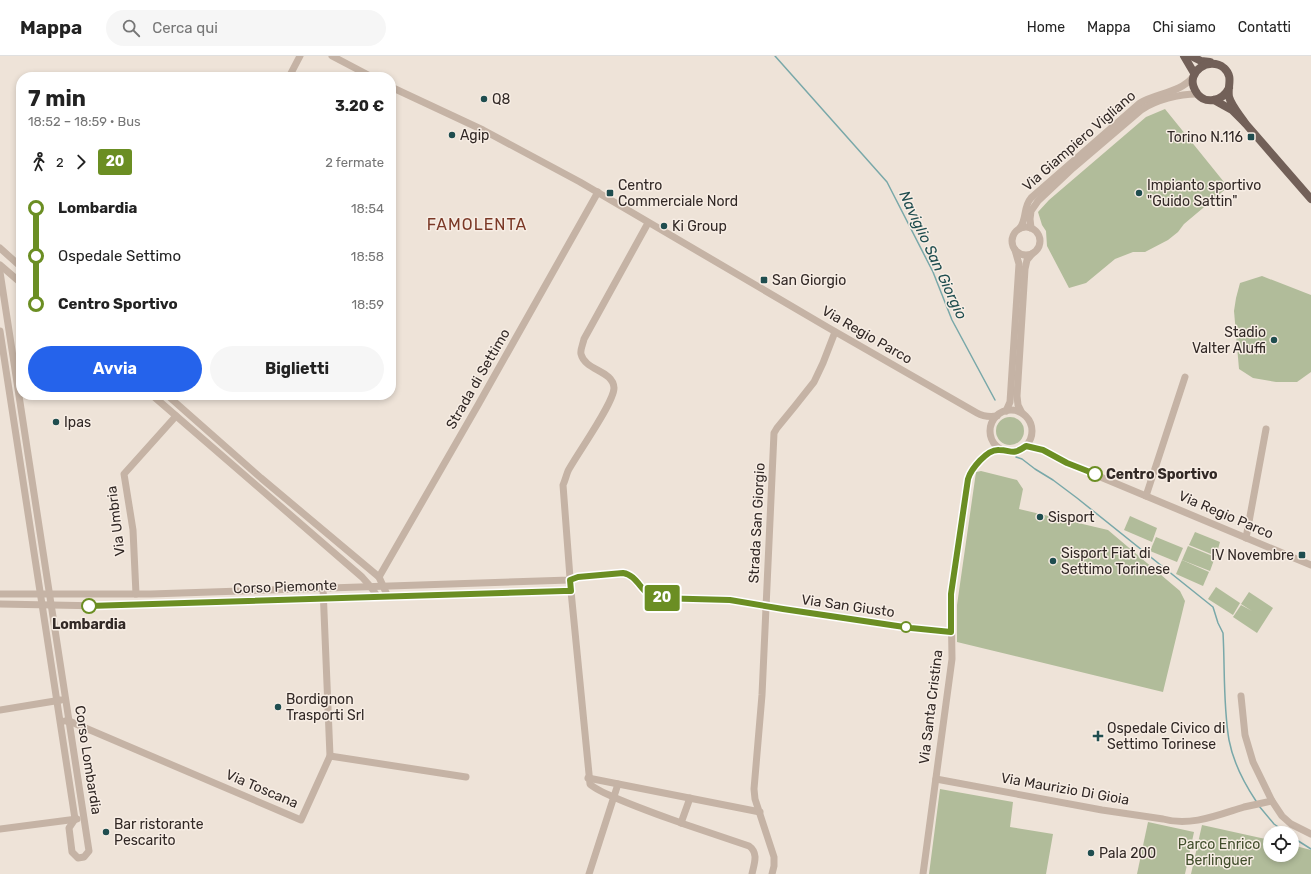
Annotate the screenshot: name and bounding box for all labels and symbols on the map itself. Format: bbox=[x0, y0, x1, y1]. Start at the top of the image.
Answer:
street label: Via Giampiero Vigliano bbox=[1019, 87, 1139, 195]
place label: Q8 bbox=[492, 91, 510, 108]
marker: Q8 bbox=[479, 94, 489, 104]
place label: Agip bbox=[460, 127, 489, 144]
place label: Torino N.116 bbox=[1167, 129, 1243, 146]
marker: Agip bbox=[447, 130, 457, 140]
marker: Torino N.116 bbox=[1246, 132, 1256, 142]
place label: Centro Commerciale Nord bbox=[618, 177, 738, 210]
place label: Impianto sportivo "Guido Sattin" bbox=[1147, 177, 1261, 210]
marker: Centro Commerciale Nord bbox=[605, 188, 615, 198]
water label: Naviglio San Giorgio bbox=[895, 188, 971, 323]
marker: Impianto sportivo "Guido Sattin" bbox=[1134, 188, 1144, 198]
district label: FAMOLENTA bbox=[427, 215, 527, 234]
place label: Ki Group bbox=[672, 218, 727, 235]
marker: Ki Group bbox=[659, 221, 669, 231]
place label: San Giorgio bbox=[772, 272, 846, 289]
marker: San Giorgio bbox=[759, 275, 769, 285]
street label: Via Regio Parco bbox=[819, 302, 915, 368]
place label: Stadio Valter Aluffi bbox=[1192, 324, 1266, 357]
street label: Strada di Settimo bbox=[442, 326, 514, 432]
marker: Stadio Valter Aluffi bbox=[1269, 335, 1279, 345]
place label: Ipas bbox=[64, 414, 91, 431]
marker: Ipas bbox=[51, 417, 61, 427]
street label: Strada San Giorgio bbox=[745, 462, 769, 584]
marker: Centro Sportivo bbox=[1087, 466, 1103, 482]
place label: Centro Sportivo bbox=[1106, 466, 1218, 483]
street label: Via Umbria bbox=[103, 485, 129, 557]
street label: Via Regio Parco bbox=[1176, 487, 1276, 543]
place label: Sisport bbox=[1048, 509, 1095, 526]
marker: Sisport bbox=[1035, 512, 1045, 522]
place label: Sisport Fiat di Settimo Torinese bbox=[1061, 545, 1170, 578]
place label: IV Novembre bbox=[1211, 547, 1294, 564]
marker: IV Novembre bbox=[1297, 550, 1307, 560]
marker: Sisport Fiat di Settimo Torinese bbox=[1048, 556, 1058, 566]
street label: Corso Piemonte bbox=[233, 577, 337, 597]
line badge: 20 bbox=[644, 585, 680, 611]
street label: Via San Giusto bbox=[800, 591, 896, 621]
marker: Lombardia bbox=[81, 598, 97, 614]
place label: Lombardia bbox=[52, 616, 126, 633]
unlabelled marker bbox=[900, 621, 912, 633]
street label: Via Santa Cristina bbox=[916, 649, 946, 765]
place label: Bordignon Trasporti Srl bbox=[286, 691, 364, 724]
marker: Bordignon Trasporti Srl bbox=[273, 702, 283, 712]
street label: Corso Lombardia bbox=[71, 704, 105, 816]
place label: Ospedale Civico di Settimo Torinese bbox=[1107, 720, 1225, 753]
marker: Ospedale Civico di Settimo Torinese bbox=[1092, 730, 1104, 742]
street label: Via Toscana bbox=[223, 766, 301, 812]
street label: Via Maurizio Di Gioia bbox=[999, 769, 1131, 809]
place label: Bar ristorante Pescarito bbox=[114, 816, 204, 849]
marker: Bar ristorante Pescarito bbox=[101, 827, 111, 837]
park label: Parco Enrico Berlinguer bbox=[1178, 836, 1260, 869]
place label: Pala 200 bbox=[1099, 845, 1156, 862]
marker: Pala 200 bbox=[1086, 848, 1096, 858]

